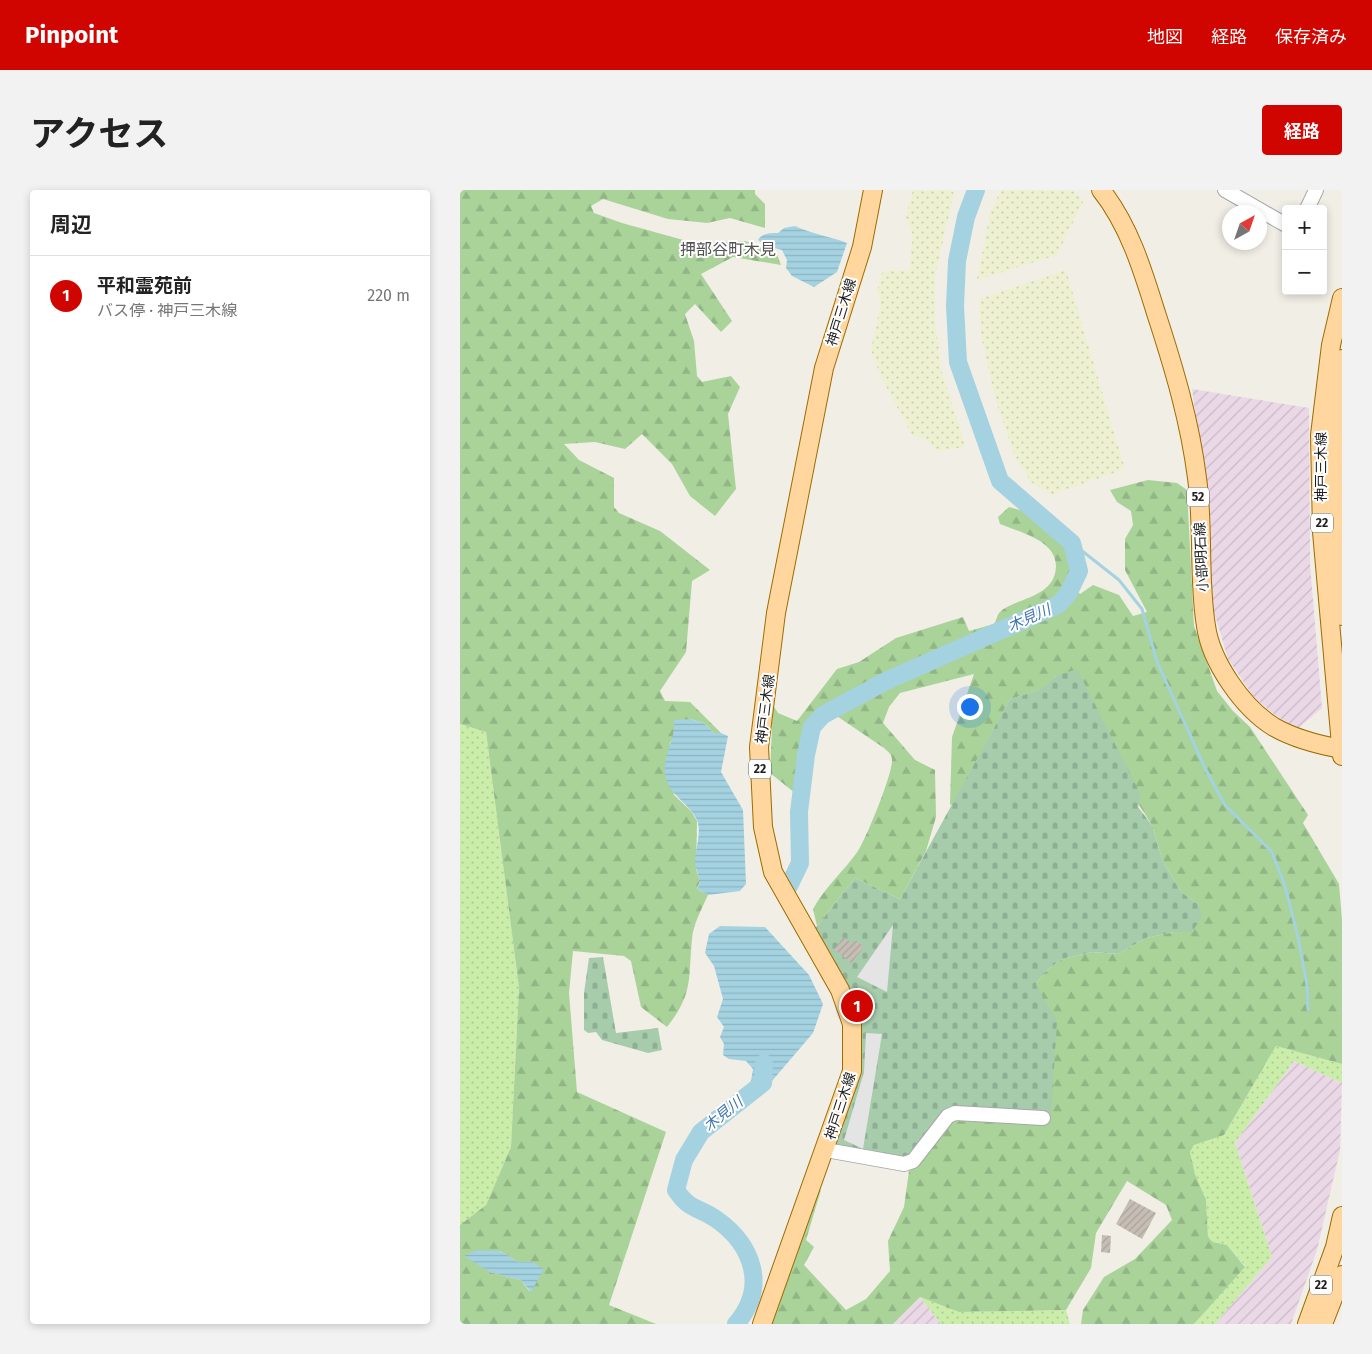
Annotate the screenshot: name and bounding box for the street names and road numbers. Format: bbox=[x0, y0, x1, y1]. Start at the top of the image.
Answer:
street label: 神戸三木線 bbox=[823, 276, 860, 348]
street label: 神戸三木線 bbox=[1313, 432, 1330, 502]
road number: 52 bbox=[1187, 488, 1209, 506]
road number: 22 bbox=[1311, 513, 1333, 532]
street label: 小部明石線 bbox=[1191, 522, 1212, 592]
street label: 神戸三木線 bbox=[753, 673, 778, 745]
road number: 22 bbox=[749, 760, 771, 778]
street label: 神戸三木線 bbox=[822, 1070, 859, 1142]
road number: 22 bbox=[1310, 1276, 1332, 1294]

